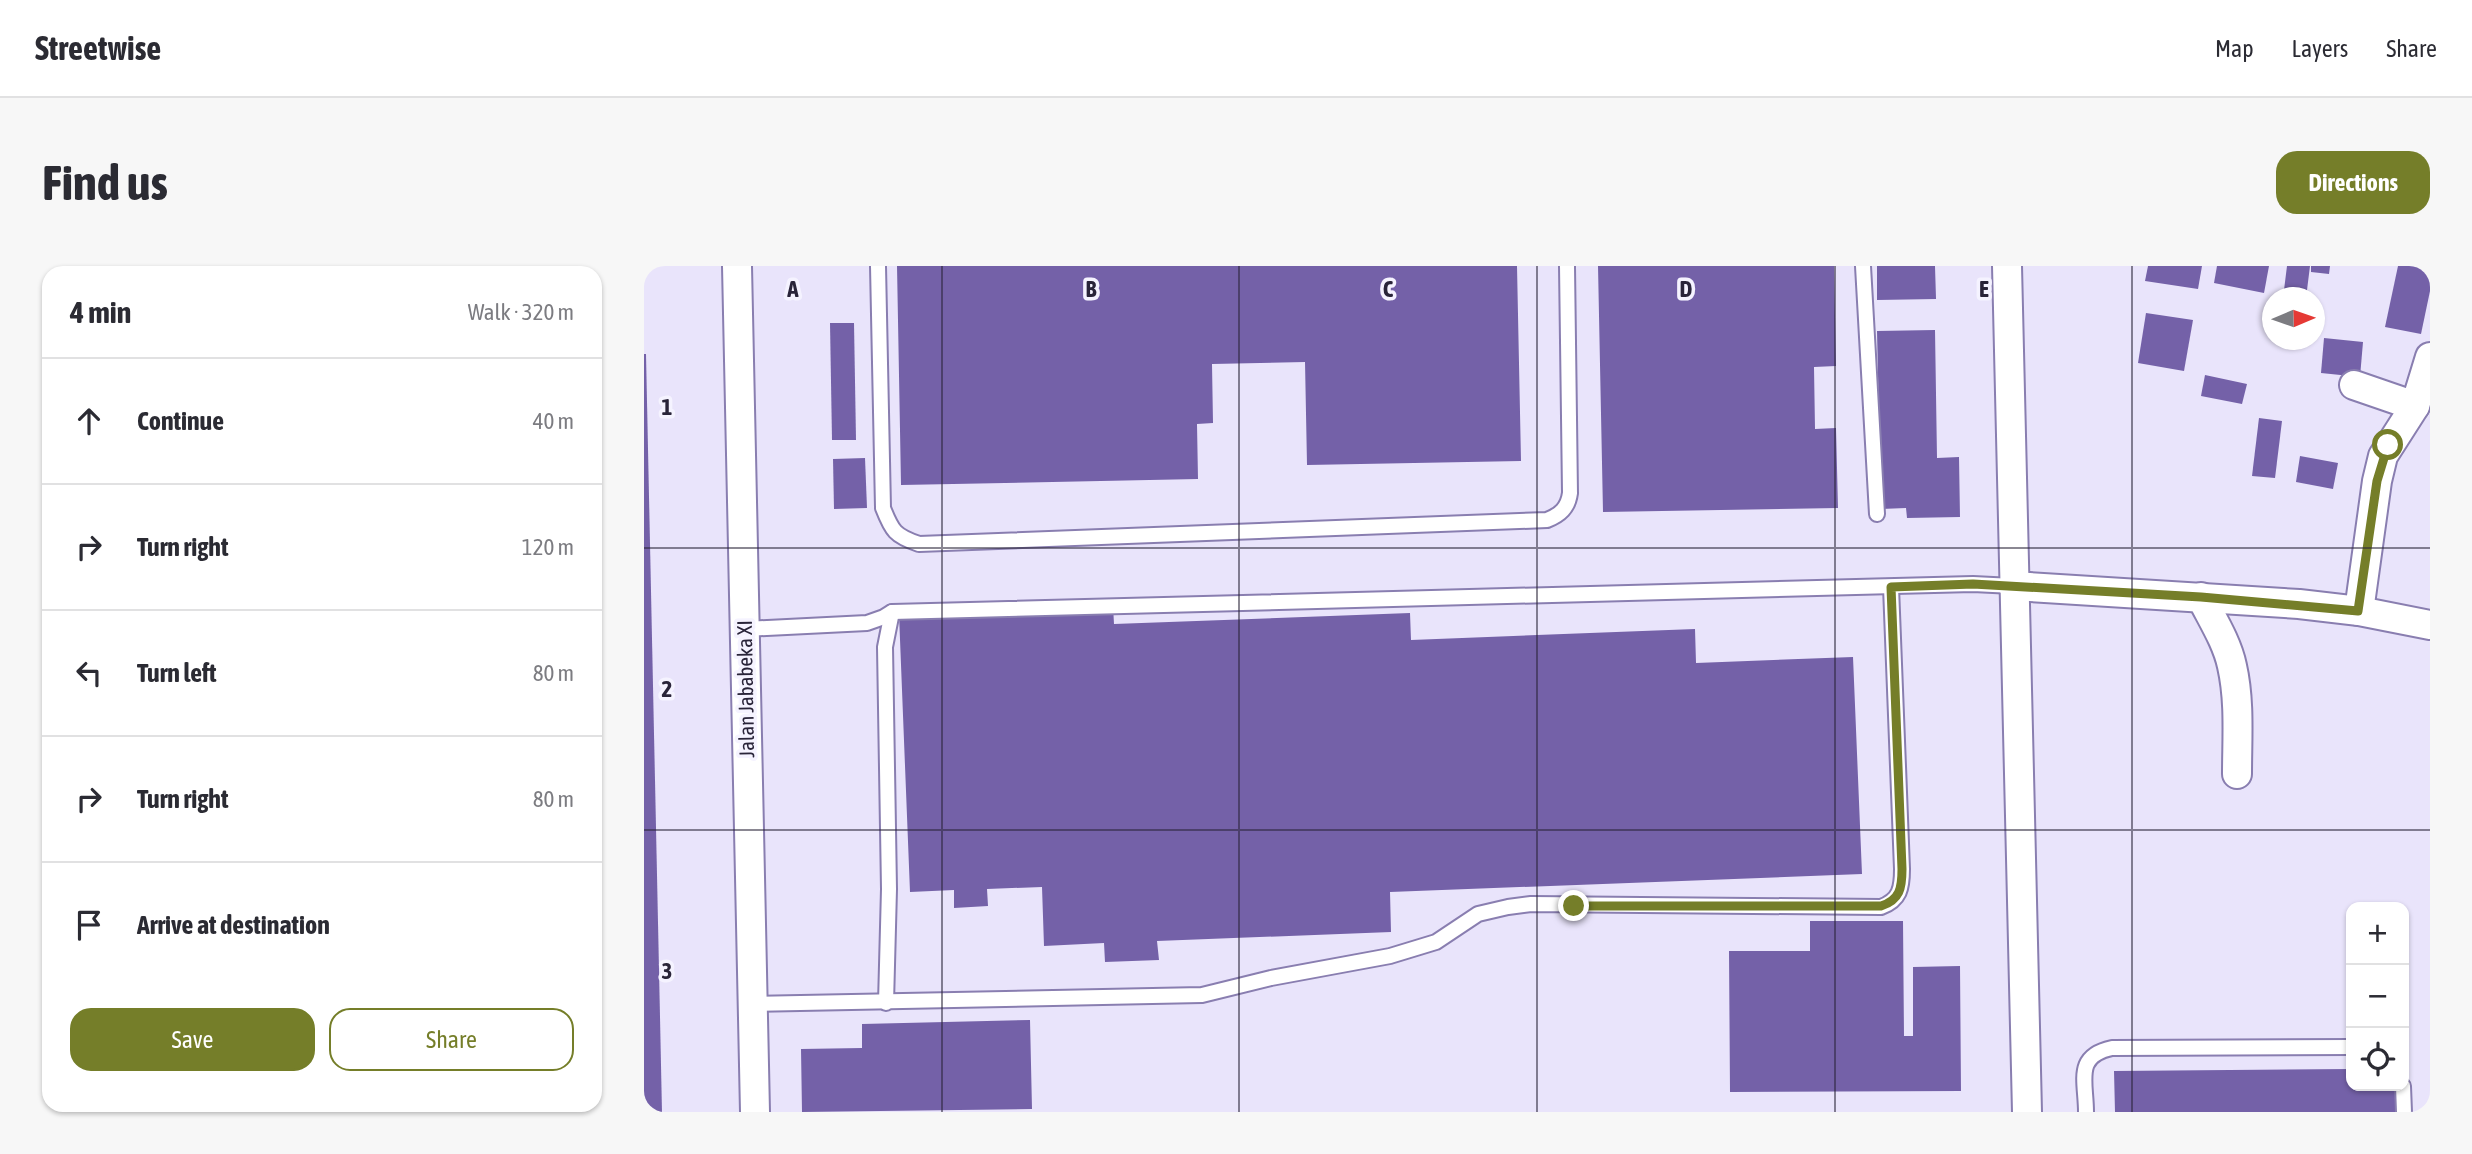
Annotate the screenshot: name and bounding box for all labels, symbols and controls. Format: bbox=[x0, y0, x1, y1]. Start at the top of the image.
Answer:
text: Streetwise bbox=[35, 29, 161, 67]
text: Map bbox=[2215, 35, 2254, 62]
text: Layers bbox=[2292, 35, 2348, 62]
text: Share bbox=[2386, 35, 2437, 62]
button: Directions bbox=[2276, 151, 2430, 214]
text: Find us bbox=[42, 154, 168, 210]
text: A bbox=[786, 276, 799, 302]
text: B bbox=[1086, 276, 1097, 302]
text: C bbox=[1383, 276, 1394, 302]
text: D bbox=[1680, 276, 1693, 302]
text: E bbox=[1979, 276, 1989, 302]
north arrow bbox=[2262, 287, 2325, 350]
text: 4 min bbox=[70, 295, 131, 329]
text: Walk · 320 m bbox=[468, 299, 574, 325]
text: 1 bbox=[662, 394, 673, 420]
icon: ahead bbox=[70, 402, 108, 440]
text: Continue bbox=[137, 406, 224, 436]
text: 40 m bbox=[533, 408, 574, 434]
route start bbox=[2372, 429, 2403, 460]
icon: right bbox=[70, 528, 108, 566]
text: Turn right bbox=[137, 532, 228, 562]
text: 120 m bbox=[522, 534, 574, 560]
street label: Jalan Jababeka XI bbox=[732, 620, 758, 758]
icon: left bbox=[70, 654, 108, 692]
text: Turn left bbox=[137, 658, 217, 688]
text: 80 m bbox=[533, 660, 574, 686]
text: 2 bbox=[662, 676, 672, 702]
icon: right bbox=[70, 780, 108, 818]
text: Turn right bbox=[137, 784, 228, 814]
text: 80 m bbox=[533, 786, 574, 812]
route end bbox=[1558, 890, 1589, 921]
map controls bbox=[2346, 902, 2409, 1091]
button: + bbox=[2346, 902, 2409, 965]
icon: arrive bbox=[70, 906, 108, 944]
text: Arrive at destination bbox=[137, 910, 330, 940]
text: 3 bbox=[662, 958, 672, 984]
button: − bbox=[2346, 965, 2409, 1028]
button: Save bbox=[70, 1008, 315, 1071]
button: Share bbox=[329, 1008, 574, 1071]
button: locate bbox=[2346, 1028, 2409, 1091]

